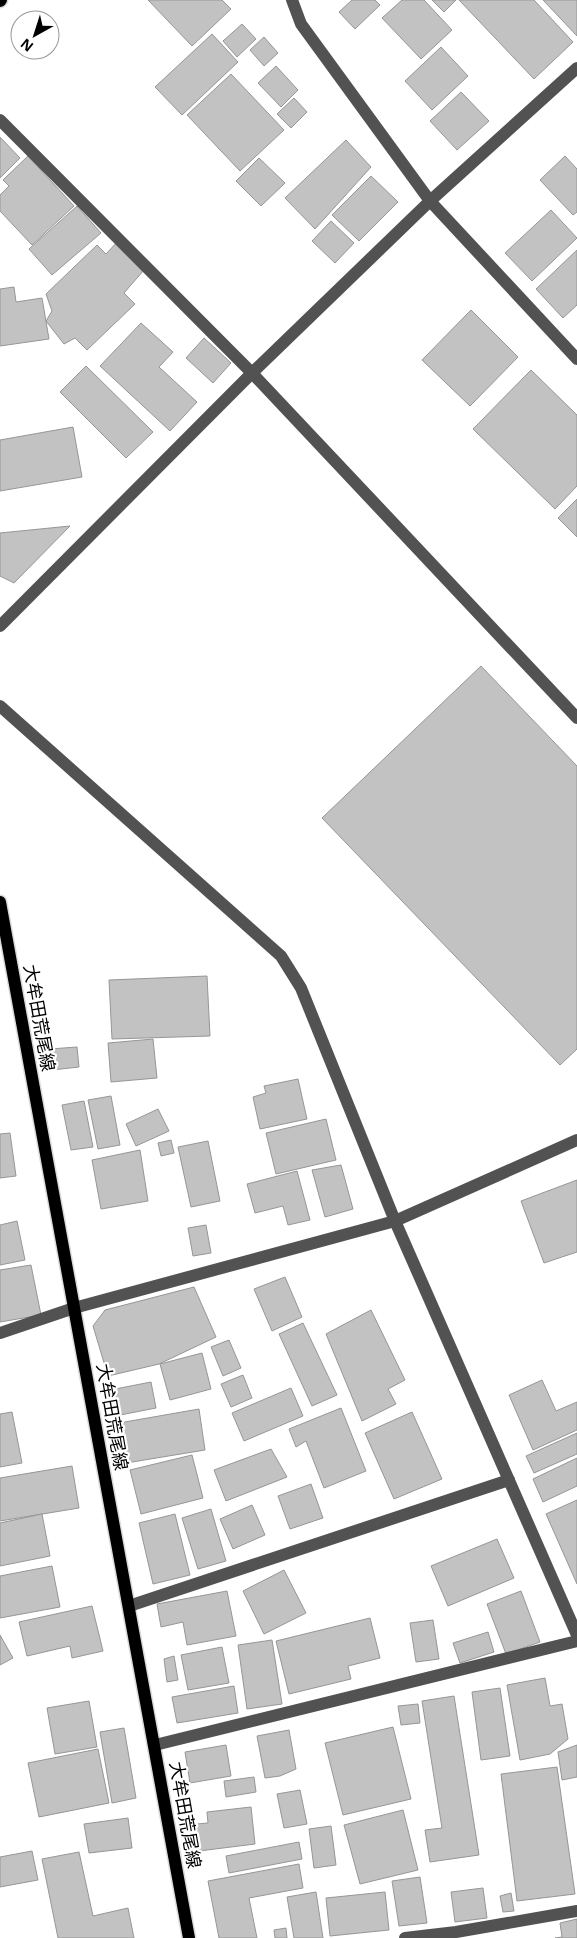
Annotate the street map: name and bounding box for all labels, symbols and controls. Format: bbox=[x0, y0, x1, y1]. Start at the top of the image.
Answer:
north arrow bbox=[10, 10, 60, 60]
text: N bbox=[16, 35, 37, 56]
street label: 大牟田荒尾線 bbox=[19, 963, 61, 1073]
street label: 大牟田荒尾線 bbox=[92, 1362, 134, 1472]
street label: 大牟田荒尾線 bbox=[165, 1760, 207, 1870]

